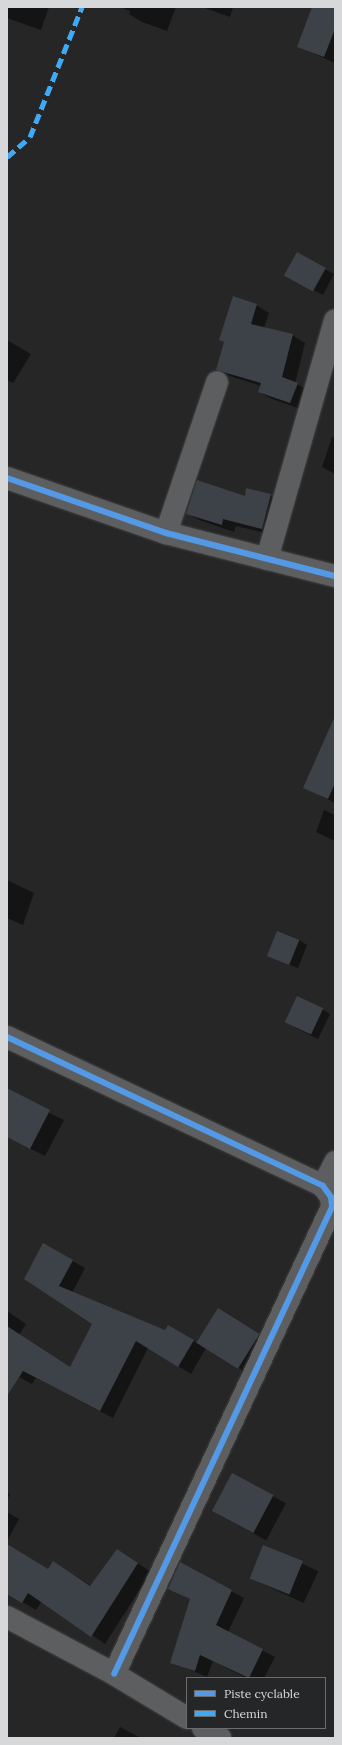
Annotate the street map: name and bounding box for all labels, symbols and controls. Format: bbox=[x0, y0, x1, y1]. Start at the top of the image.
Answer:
legend bbox=[186, 1677, 326, 1729]
text: Piste cyclable bbox=[224, 1686, 300, 1701]
text: Chemin bbox=[224, 1706, 267, 1721]

